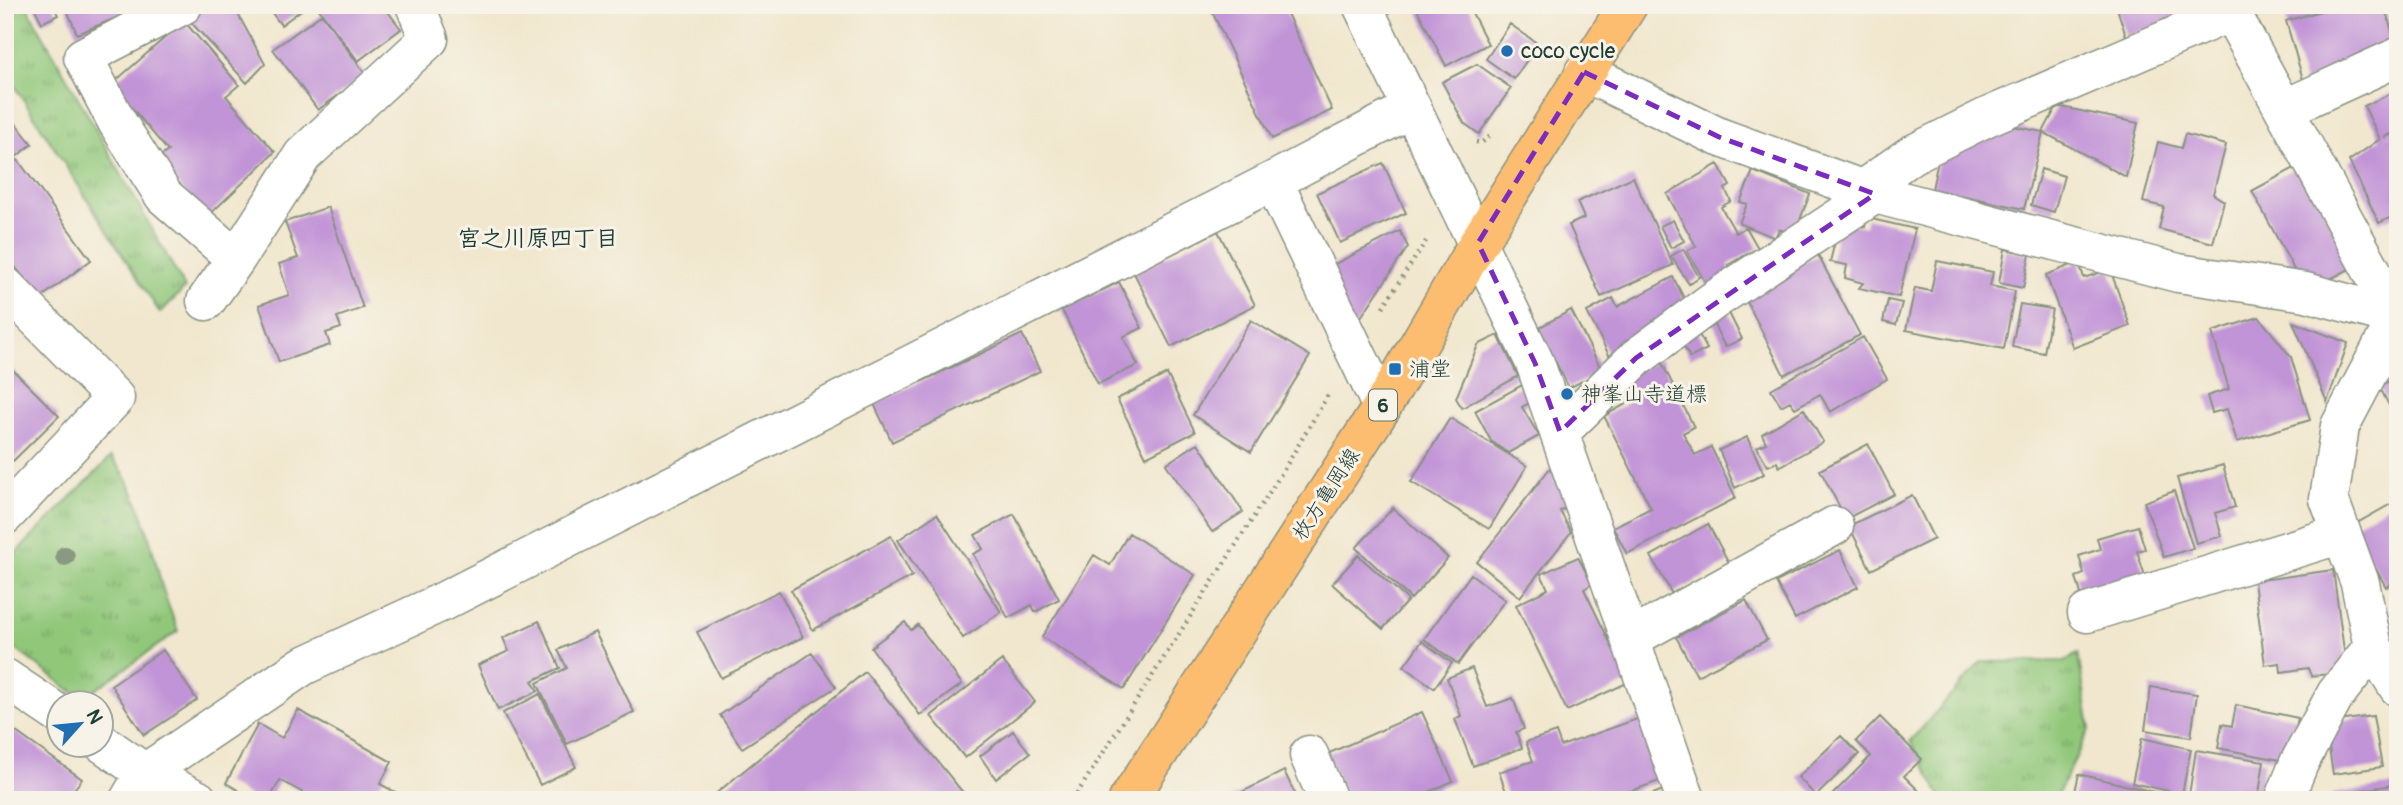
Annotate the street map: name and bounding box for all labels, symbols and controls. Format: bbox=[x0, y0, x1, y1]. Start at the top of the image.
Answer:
place label: coco cycle bbox=[1521, 38, 1616, 65]
marker: coco cycle bbox=[1499, 43, 1515, 59]
district label: 宮之川原四丁目 bbox=[458, 224, 619, 253]
place label: 浦堂 bbox=[1409, 356, 1451, 383]
marker: 浦堂 bbox=[1387, 361, 1403, 377]
place label: 神峯山寺道標 bbox=[1581, 381, 1707, 408]
marker: 神峯山寺道標 bbox=[1559, 386, 1575, 402]
road number: 6 bbox=[1369, 390, 1397, 420]
street label: 枚方亀岡線 bbox=[1287, 443, 1366, 546]
north arrow bbox=[46, 690, 116, 760]
text: N bbox=[81, 706, 108, 728]

